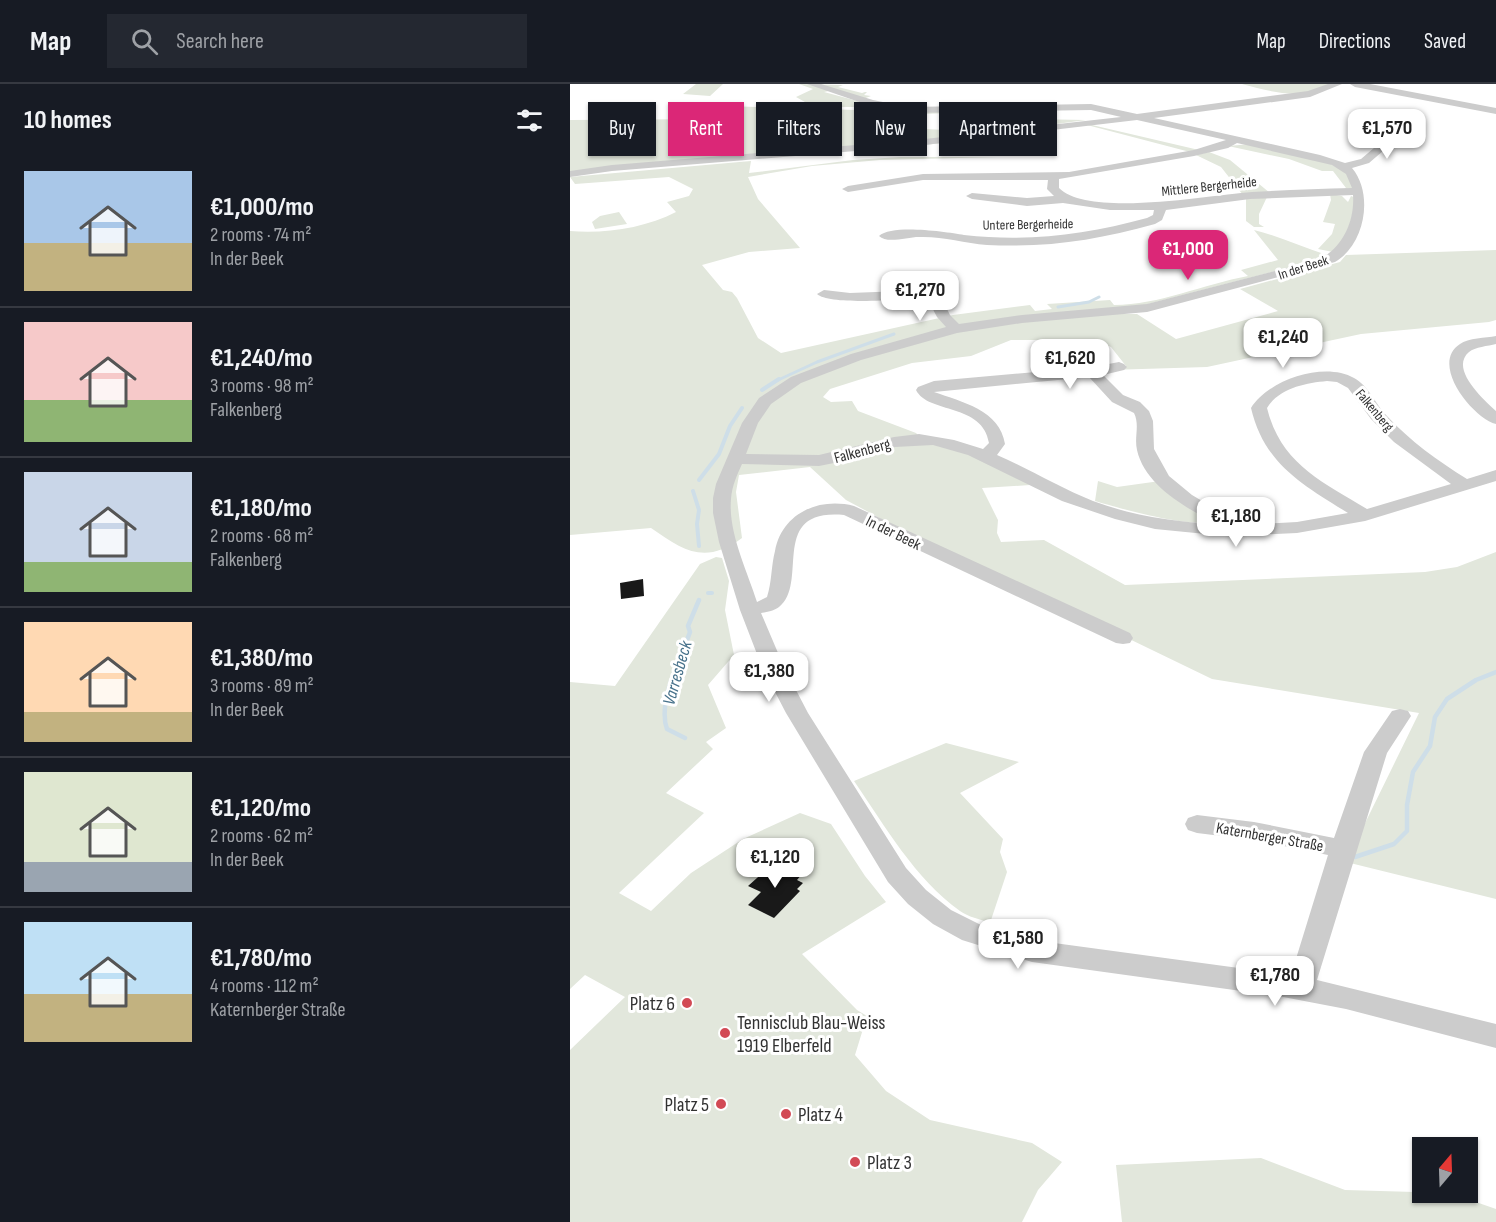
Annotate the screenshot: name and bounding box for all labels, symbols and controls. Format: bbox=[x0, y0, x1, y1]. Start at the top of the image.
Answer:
search box bbox=[107, 14, 527, 68]
text: Map bbox=[30, 25, 71, 58]
icon: search bbox=[128, 25, 161, 58]
text: Search here bbox=[176, 28, 264, 55]
text: Map bbox=[1256, 29, 1286, 54]
text: Directions bbox=[1319, 29, 1391, 54]
text: Saved bbox=[1424, 29, 1466, 54]
chip: Buy bbox=[588, 102, 656, 156]
chip: Rent bbox=[668, 102, 744, 156]
chip: Filters bbox=[756, 102, 842, 156]
chip: New bbox=[854, 102, 927, 156]
chip: Apartment bbox=[939, 102, 1057, 156]
icon: filters bbox=[513, 104, 546, 137]
text: 10 homes bbox=[24, 105, 112, 136]
pin: €1,570 bbox=[1338, 109, 1436, 160]
text: €1,570 bbox=[1362, 116, 1412, 140]
street label: Mittlere Bergerheide bbox=[1161, 173, 1258, 200]
text: €1,000/mo bbox=[210, 192, 314, 223]
icon: home bbox=[72, 195, 144, 267]
street label: Untere Bergerheide bbox=[982, 215, 1074, 234]
text: 2 rooms · 74 m² bbox=[210, 223, 311, 247]
pin: €1,000 bbox=[1139, 230, 1237, 281]
text: €1,000 bbox=[1162, 237, 1214, 261]
text: In der Beek bbox=[210, 247, 284, 271]
street label: In der Beek bbox=[1276, 251, 1331, 284]
pin: €1,270 bbox=[871, 271, 969, 322]
text: €1,270 bbox=[895, 278, 945, 302]
pin: €1,240 bbox=[1234, 318, 1332, 369]
text: €1,240 bbox=[1258, 325, 1308, 349]
pin: €1,620 bbox=[1021, 339, 1119, 390]
text: €1,240/mo bbox=[210, 343, 313, 374]
icon: home bbox=[72, 346, 144, 418]
text: €1,620 bbox=[1044, 346, 1096, 370]
text: 3 rooms · 98 m² bbox=[210, 374, 314, 398]
street label: Falkenberg bbox=[1352, 386, 1398, 435]
text: Falkenberg bbox=[210, 398, 282, 422]
street label: Falkenberg bbox=[832, 435, 893, 468]
text: €1,180/mo bbox=[210, 493, 312, 524]
icon: home bbox=[72, 496, 144, 568]
pin: €1,180 bbox=[1187, 497, 1285, 548]
text: €1,180 bbox=[1211, 504, 1261, 528]
street label: In der Beek bbox=[863, 512, 924, 555]
text: 2 rooms · 68 m² bbox=[210, 524, 314, 548]
text: Falkenberg bbox=[210, 548, 282, 572]
water label: Varresbeck bbox=[658, 637, 697, 708]
text: €1,380/mo bbox=[210, 643, 313, 674]
icon: home bbox=[72, 646, 144, 718]
pin: €1,380 bbox=[720, 652, 818, 703]
text: €1,380 bbox=[743, 659, 795, 683]
text: 3 rooms · 89 m² bbox=[210, 674, 314, 698]
text: In der Beek bbox=[210, 698, 284, 722]
text: €1,120/mo bbox=[210, 793, 311, 824]
icon: home bbox=[72, 796, 144, 868]
street label: Katernberger Straße bbox=[1215, 819, 1325, 856]
text: 2 rooms · 62 m² bbox=[210, 824, 313, 848]
pin: €1,120 bbox=[726, 838, 824, 889]
text: €1,120 bbox=[750, 845, 800, 869]
text: In der Beek bbox=[210, 848, 284, 872]
pin: €1,580 bbox=[969, 919, 1067, 970]
text: €1,580 bbox=[992, 926, 1044, 950]
text: €1,780/mo bbox=[210, 943, 312, 974]
icon: home bbox=[72, 946, 144, 1018]
pin: €1,780 bbox=[1226, 956, 1324, 1007]
text: €1,780 bbox=[1250, 963, 1300, 987]
text: 4 rooms · 112 m² bbox=[210, 974, 319, 998]
place label: Platz 6 bbox=[630, 992, 675, 1016]
marker: Platz 6 bbox=[680, 996, 694, 1010]
text: Katernberger Straße bbox=[210, 998, 346, 1022]
place label: Tennisclub Blau-Weiss 1919 Elberfeld bbox=[737, 1011, 886, 1058]
marker: Tennisclub Blau-Weiss 1919 Elberfeld bbox=[718, 1026, 732, 1040]
place label: Platz 5 bbox=[665, 1093, 709, 1117]
marker: Platz 5 bbox=[714, 1097, 728, 1111]
place label: Platz 4 bbox=[798, 1103, 843, 1127]
marker: Platz 4 bbox=[779, 1107, 793, 1121]
north arrow bbox=[1412, 1137, 1478, 1203]
map controls bbox=[1412, 1137, 1478, 1203]
place label: Platz 3 bbox=[867, 1151, 912, 1175]
marker: Platz 3 bbox=[848, 1155, 862, 1169]

